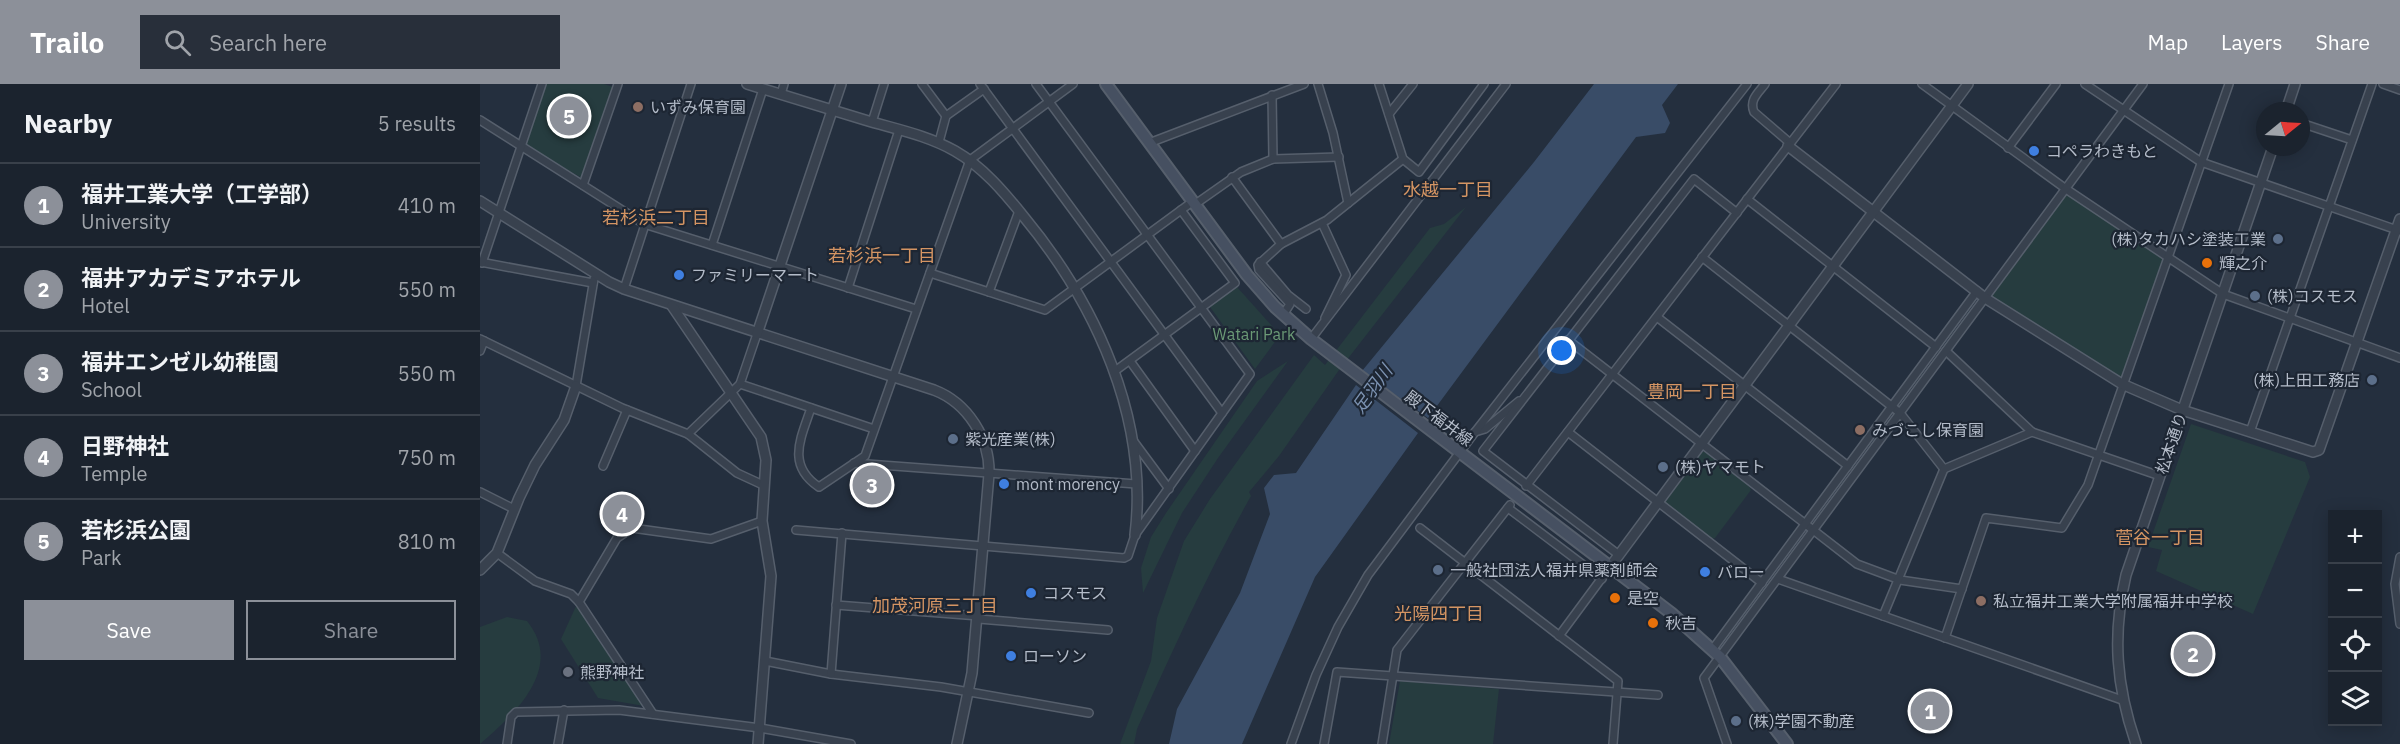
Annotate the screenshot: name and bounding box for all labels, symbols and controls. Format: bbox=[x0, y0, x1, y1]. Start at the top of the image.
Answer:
search box bbox=[140, 15, 560, 69]
text: Trailo bbox=[30, 24, 104, 61]
icon: search bbox=[161, 26, 194, 59]
text: Search here bbox=[209, 28, 327, 57]
text: Map bbox=[2148, 28, 2188, 56]
text: Layers bbox=[2221, 28, 2283, 56]
text: Share bbox=[2316, 28, 2370, 56]
pin: 5 bbox=[550, 93, 589, 138]
place label: いずみ保育園 bbox=[650, 97, 746, 117]
marker: いずみ保育園 bbox=[631, 100, 645, 114]
north arrow bbox=[2256, 102, 2310, 156]
text: Nearby bbox=[24, 106, 112, 140]
text: 5 results bbox=[378, 110, 456, 137]
place label: コペラわきもと bbox=[2046, 141, 2158, 161]
marker: コペラわきもと bbox=[2027, 144, 2041, 158]
district label: 水越一丁目 bbox=[1403, 178, 1493, 201]
text: 福井工業大学（工学部） bbox=[81, 179, 323, 208]
text: 1 bbox=[38, 192, 50, 219]
text: 410 m bbox=[398, 192, 456, 219]
district label: 若杉浜二丁目 bbox=[602, 206, 710, 229]
text: University bbox=[81, 208, 171, 235]
place label: (株)タカハシ塗装工業 bbox=[2111, 229, 2266, 249]
marker: (株)タカハシ塗装工業 bbox=[2271, 232, 2285, 246]
district label: 若杉浜一丁目 bbox=[828, 244, 936, 267]
place label: 輝之介 bbox=[2219, 253, 2267, 273]
marker: 輝之介 bbox=[2200, 256, 2214, 270]
text: 福井アカデミアホテル bbox=[81, 263, 301, 292]
place label: ファミリーマート bbox=[691, 265, 819, 285]
marker: ファミリーマート bbox=[672, 268, 686, 282]
text: 2 bbox=[38, 276, 50, 303]
text: 550 m bbox=[398, 276, 456, 303]
place label: (株)コスモス bbox=[2267, 286, 2358, 306]
marker: (株)コスモス bbox=[2248, 289, 2262, 303]
text: Hotel bbox=[81, 292, 130, 319]
park label: Watari Park bbox=[1213, 324, 1296, 344]
your location bbox=[1547, 336, 1576, 365]
text: 福井エンゼル幼稚園 bbox=[81, 347, 279, 376]
water label: 足羽川 bbox=[1347, 359, 1398, 418]
text: 3 bbox=[38, 360, 50, 387]
text: 550 m bbox=[398, 360, 456, 387]
place label: (株)上田工務店 bbox=[2253, 370, 2360, 390]
marker: (株)上田工務店 bbox=[2365, 373, 2379, 387]
text: School bbox=[81, 376, 142, 403]
district label: 豊岡一丁目 bbox=[1647, 380, 1737, 403]
street label: 殿下福井線 bbox=[1401, 386, 1477, 450]
street label: 松本通り bbox=[2151, 409, 2191, 477]
place label: みづこし保育園 bbox=[1872, 420, 1984, 440]
marker: みづこし保育園 bbox=[1853, 423, 1867, 437]
place label: 紫光産業(株) bbox=[965, 429, 1056, 449]
text: 日野神社 bbox=[81, 431, 169, 460]
marker: 紫光産業(株) bbox=[946, 432, 960, 446]
text: 4 bbox=[38, 444, 50, 471]
text: 750 m bbox=[398, 444, 456, 471]
place label: (株)ヤマモト bbox=[1675, 457, 1766, 477]
text: Temple bbox=[81, 460, 148, 487]
marker: (株)ヤマモト bbox=[1656, 460, 1670, 474]
pin: 3 bbox=[852, 462, 892, 508]
place label: mont morency bbox=[1016, 474, 1120, 494]
marker: mont morency bbox=[997, 477, 1011, 491]
pin: 4 bbox=[602, 492, 642, 536]
map controls bbox=[2328, 510, 2382, 726]
button: + bbox=[2328, 510, 2382, 564]
text: 若杉浜公園 bbox=[81, 515, 191, 544]
district label: 菅谷一丁目 bbox=[2115, 526, 2205, 549]
text: 5 bbox=[38, 528, 50, 555]
text: 810 m bbox=[398, 528, 456, 555]
text: Park bbox=[81, 544, 121, 571]
place label: 一般社団法人福井県薬剤師会 bbox=[1450, 560, 1658, 580]
place label: バロー bbox=[1717, 562, 1765, 582]
marker: 一般社団法人福井県薬剤師会 bbox=[1431, 563, 1445, 577]
button: − bbox=[2328, 564, 2382, 618]
marker: バロー bbox=[1698, 565, 1712, 579]
place label: コスモス bbox=[1043, 583, 1107, 603]
marker: コスモス bbox=[1024, 586, 1038, 600]
place label: 是空 bbox=[1627, 588, 1659, 608]
marker: 是空 bbox=[1608, 591, 1622, 605]
place label: 私立福井工業大学附属福井中学校 bbox=[1993, 591, 2233, 611]
district label: 加茂河原三丁目 bbox=[872, 594, 998, 617]
marker: 私立福井工業大学附属福井中学校 bbox=[1974, 594, 1988, 608]
button: Save bbox=[24, 600, 234, 660]
button: Share bbox=[246, 600, 456, 660]
district label: 光陽四丁目 bbox=[1394, 602, 1484, 625]
place label: 秋吉 bbox=[1665, 613, 1697, 633]
marker: 秋吉 bbox=[1646, 616, 1660, 630]
button: locate bbox=[2328, 618, 2382, 672]
pin: 2 bbox=[2174, 632, 2212, 676]
place label: ローソン bbox=[1023, 646, 1087, 666]
marker: ローソン bbox=[1004, 649, 1018, 663]
place label: 熊野神社 bbox=[580, 662, 644, 682]
marker: 熊野神社 bbox=[561, 665, 575, 679]
button: layers bbox=[2328, 672, 2382, 726]
pin: 1 bbox=[1910, 688, 1950, 734]
place label: (株)学園不動産 bbox=[1748, 711, 1855, 731]
marker: (株)学園不動産 bbox=[1729, 714, 1743, 728]

